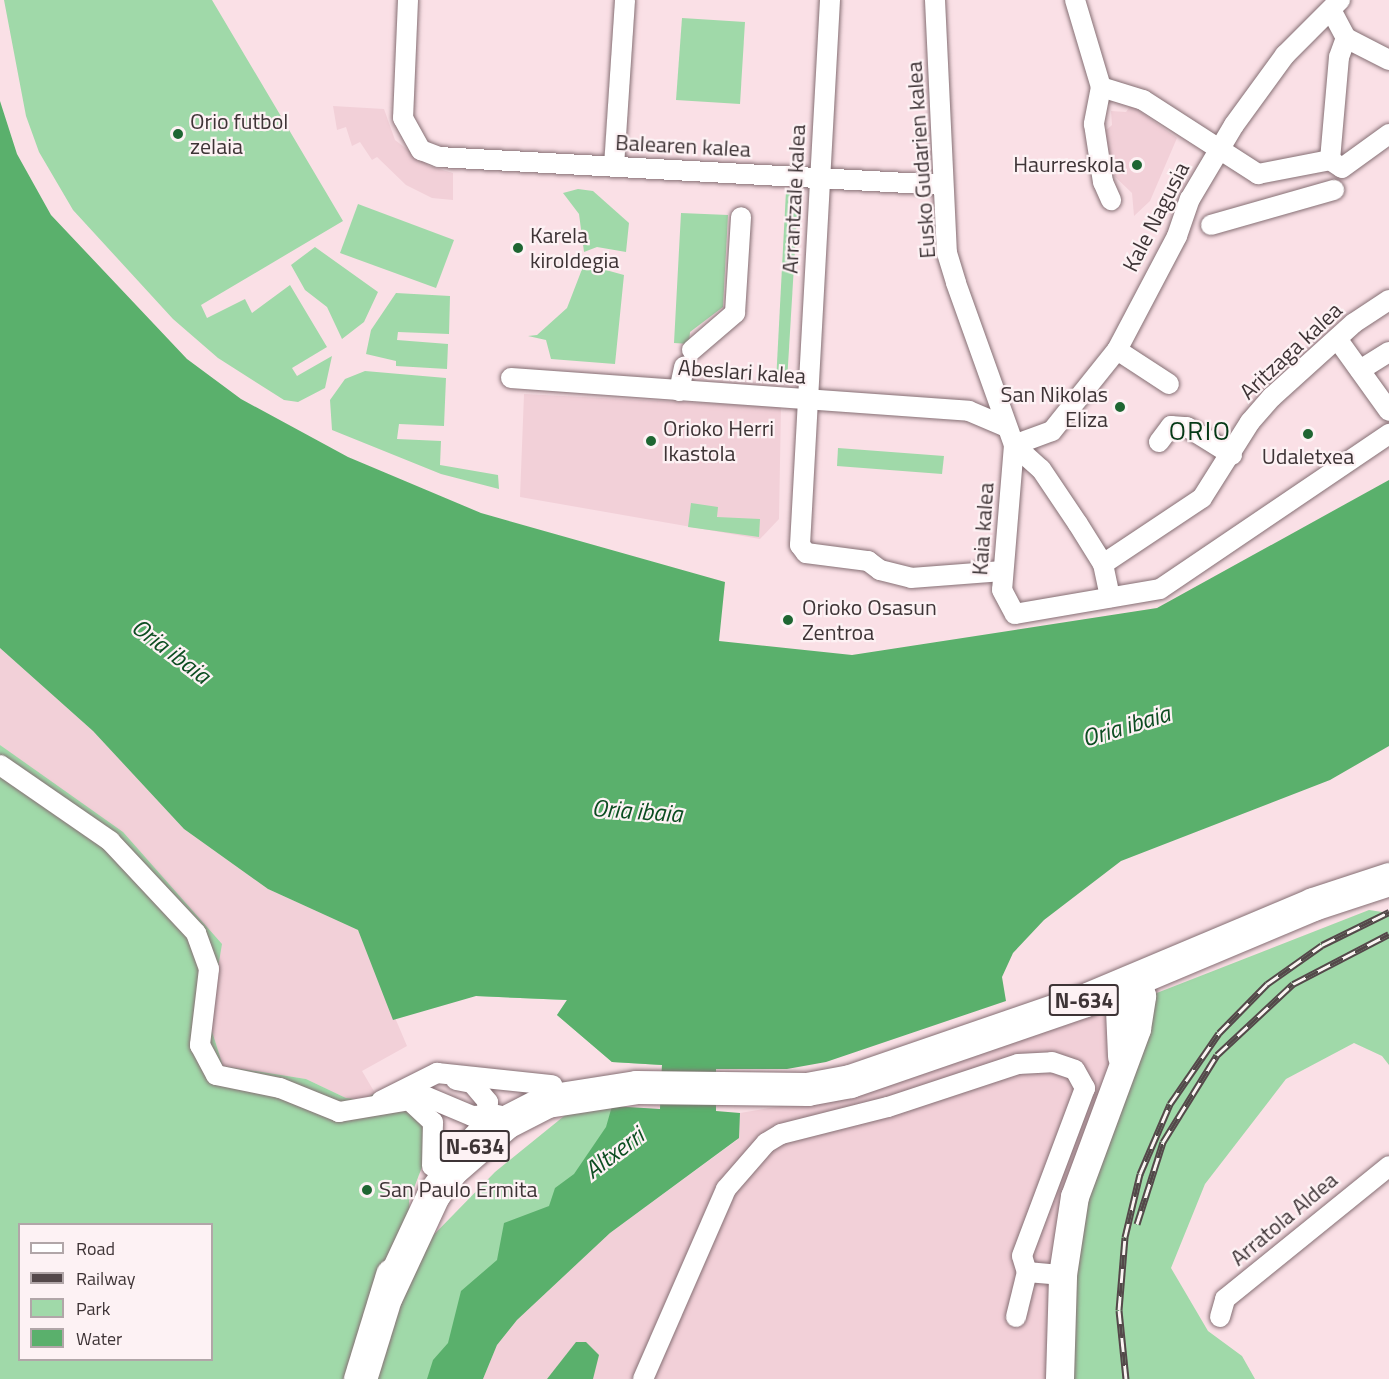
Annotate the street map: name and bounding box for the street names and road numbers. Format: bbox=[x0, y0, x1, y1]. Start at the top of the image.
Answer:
street label: Eusko Gudarien kalea bbox=[901, 61, 941, 259]
street label: Arrantzale kalea bbox=[777, 124, 811, 274]
street label: Balearen kalea bbox=[615, 129, 751, 163]
street label: Kale Nagusia bbox=[1117, 158, 1195, 276]
street label: Aritzaga kalea bbox=[1234, 297, 1348, 405]
street label: Abeslari kalea bbox=[677, 354, 807, 390]
street label: Kaia kalea bbox=[967, 482, 999, 576]
road number: N-634 bbox=[1048, 982, 1120, 1018]
road number: N-634 bbox=[439, 1128, 511, 1164]
street label: Arratola Aldea bbox=[1225, 1167, 1343, 1271]

